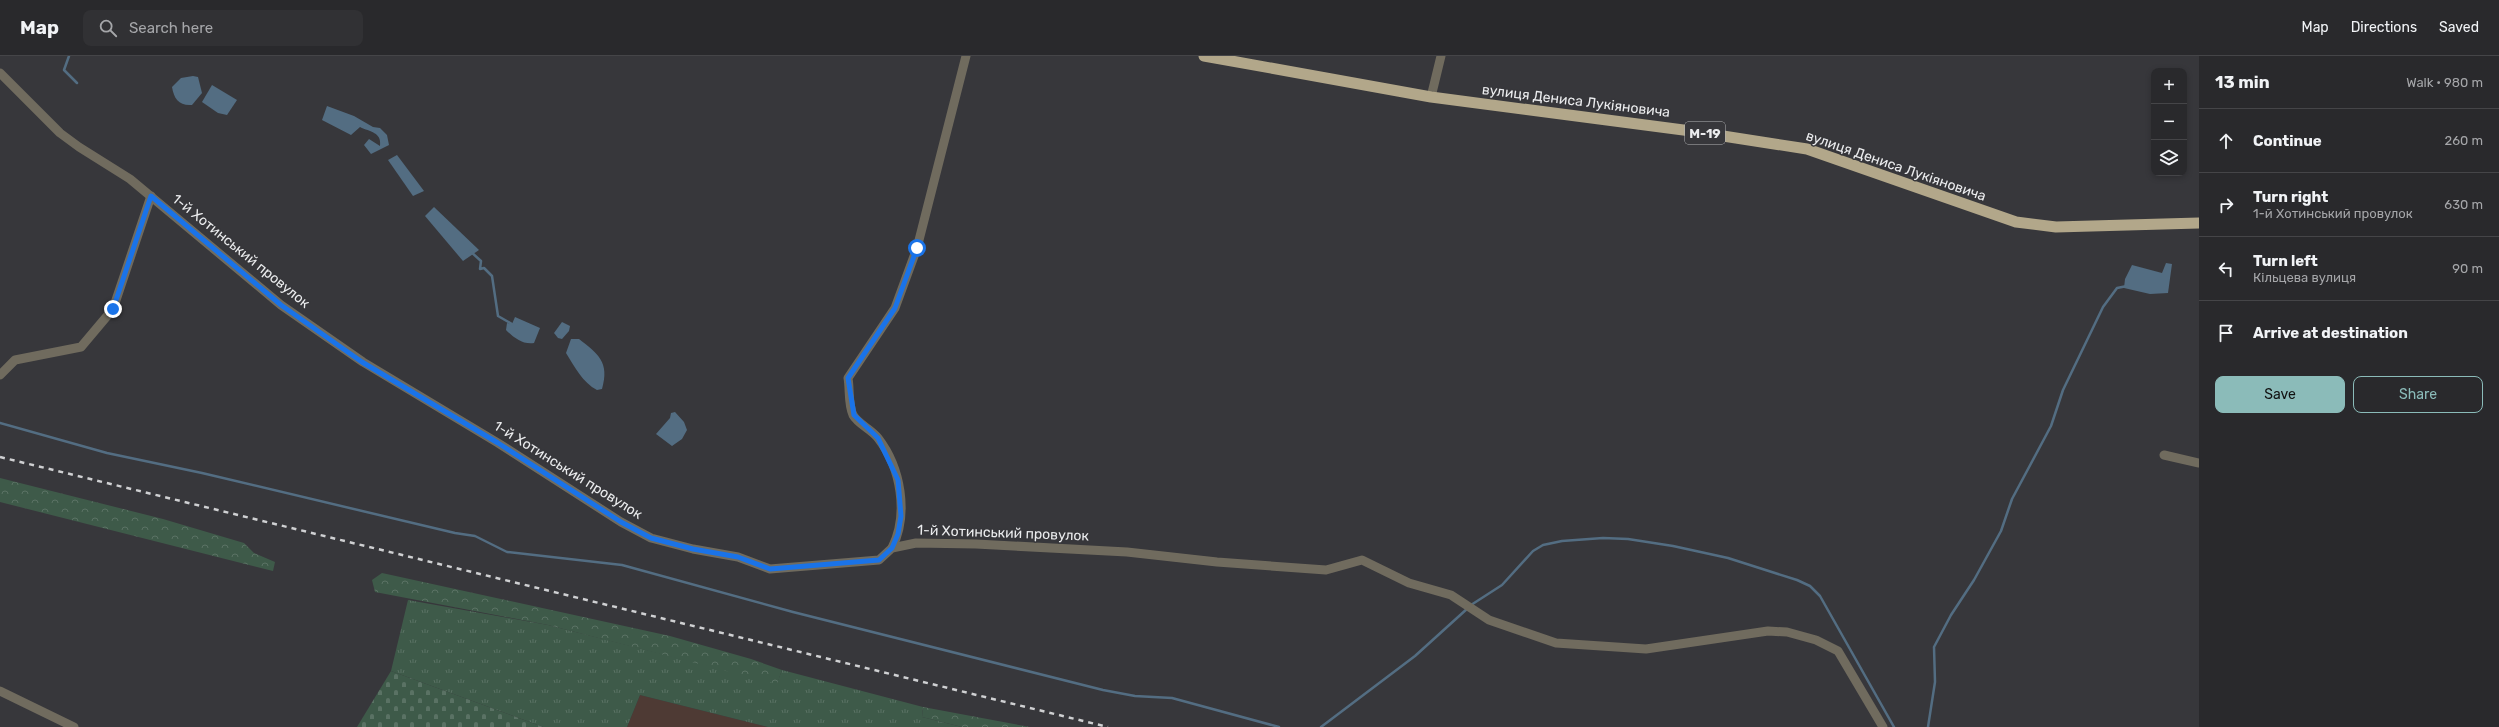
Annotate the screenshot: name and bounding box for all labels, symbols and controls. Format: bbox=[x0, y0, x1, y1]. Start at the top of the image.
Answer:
search box bbox=[83, 10, 363, 46]
text: Map bbox=[20, 16, 59, 39]
icon: search bbox=[97, 17, 119, 39]
text: Search here bbox=[129, 19, 213, 37]
text: Map bbox=[2302, 19, 2329, 36]
text: Directions bbox=[2351, 19, 2417, 36]
text: Saved bbox=[2439, 19, 2479, 36]
map controls bbox=[2151, 68, 2187, 176]
button: + bbox=[2151, 68, 2187, 104]
text: 13 min bbox=[2215, 72, 2270, 92]
text: Walk · 980 m bbox=[2406, 75, 2483, 90]
street label: вулиця Дениса Лукіяновича bbox=[1481, 81, 1671, 121]
button: − bbox=[2151, 104, 2187, 140]
road number: М-19 bbox=[1685, 122, 1725, 144]
street label: вулиця Дениса Лукіяновича bbox=[1804, 127, 1988, 205]
icon: ahead bbox=[2215, 130, 2237, 152]
text: Continue bbox=[2253, 132, 2322, 150]
text: 260 m bbox=[2445, 133, 2483, 148]
button: layers bbox=[2151, 140, 2187, 176]
text: Turn right bbox=[2253, 188, 2328, 206]
street label: 1-й Хотинський провулок bbox=[169, 190, 314, 312]
icon: right bbox=[2215, 194, 2237, 216]
text: 630 m bbox=[2444, 197, 2483, 212]
text: 1-й Хотинський провулок bbox=[2253, 206, 2413, 221]
route start bbox=[908, 239, 926, 257]
text: Turn left bbox=[2253, 252, 2318, 270]
icon: left bbox=[2215, 258, 2237, 280]
text: 90 m bbox=[2452, 261, 2483, 276]
text: Кільцева вулиця bbox=[2253, 270, 2356, 285]
route end bbox=[104, 300, 122, 318]
icon: arrive bbox=[2215, 322, 2237, 344]
text: Arrive at destination bbox=[2253, 324, 2408, 342]
button: Save bbox=[2215, 376, 2345, 413]
button: Share bbox=[2353, 376, 2483, 413]
street label: 1-й Хотинський провулок bbox=[491, 417, 646, 523]
street label: 1-й Хотинський провулок bbox=[917, 522, 1090, 545]

